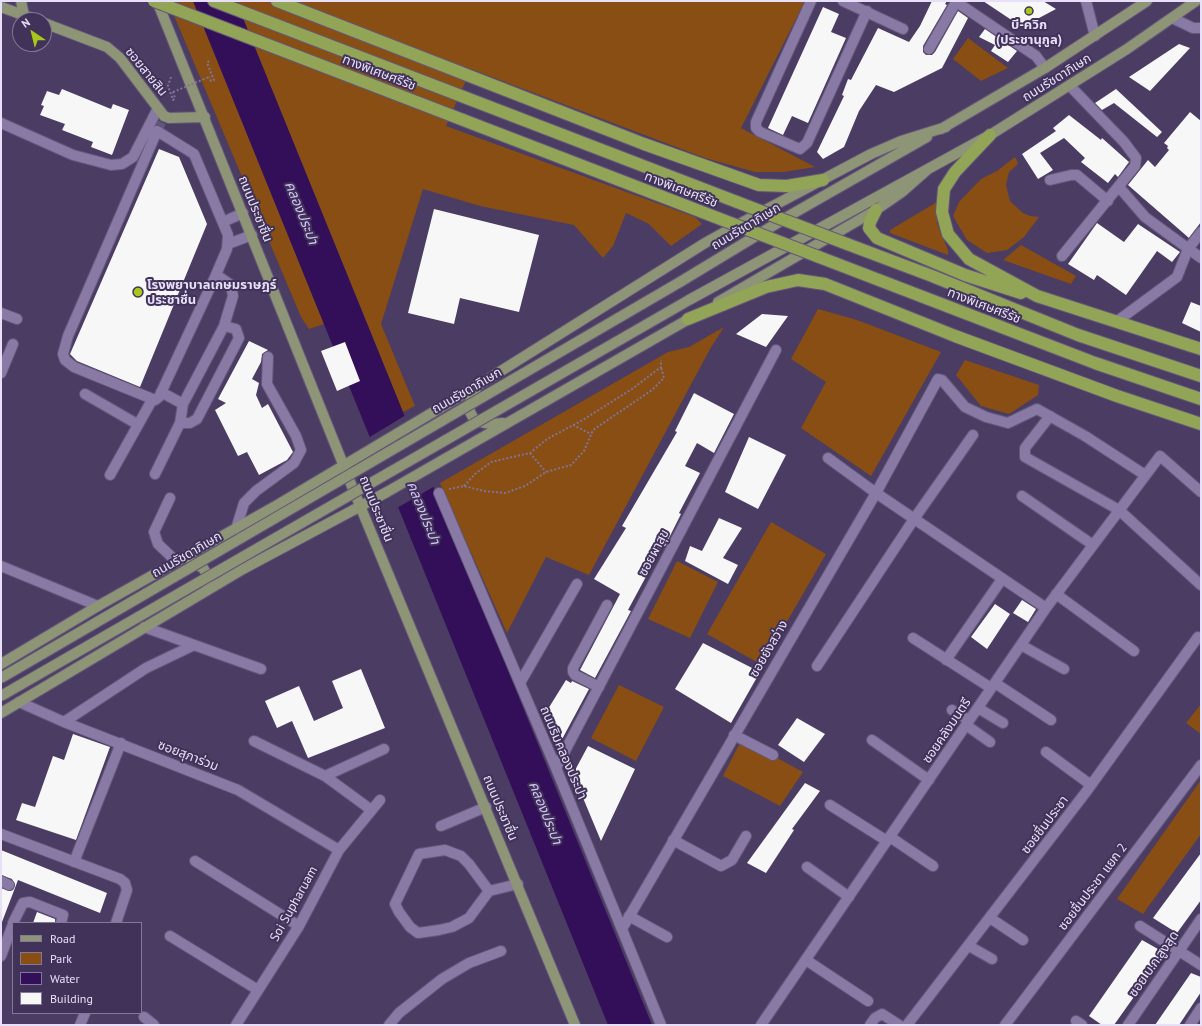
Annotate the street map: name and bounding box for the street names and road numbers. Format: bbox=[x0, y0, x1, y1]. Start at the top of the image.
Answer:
street label: ซอยสายสิน bbox=[122, 44, 170, 100]
street label: ถนนรัชดาภิเษก bbox=[1020, 51, 1094, 105]
street label: ทางพิเศษศรีรัช bbox=[340, 52, 418, 94]
street label: ทางพิเศษศรีรัช bbox=[642, 169, 720, 211]
street label: ถนนประชาชื่น bbox=[235, 174, 275, 244]
street label: ถนนรัชดาภิเษก bbox=[708, 200, 784, 254]
street label: ทางพิเศษศรีรัช bbox=[945, 285, 1023, 327]
street label: ถนนรัชดาภิเษก bbox=[429, 365, 505, 417]
street label: ถนนประชาชื่น bbox=[356, 474, 396, 544]
street label: ซอยผาสุข bbox=[635, 527, 673, 579]
street label: ถนนรัชดาภิเษก bbox=[149, 529, 225, 581]
street label: ซอยยังสว่าง bbox=[746, 618, 792, 680]
street label: ซอยคลังมนตรี bbox=[919, 695, 975, 767]
street label: ถนนริมคลองประปา bbox=[536, 704, 590, 802]
street label: ซอยสุภาร่วม bbox=[155, 737, 221, 775]
street label: ถนนประชาชื่น bbox=[479, 773, 521, 843]
street label: ซอยชื่นประชา bbox=[1018, 793, 1072, 857]
street label: ซอยชื่นประชา แยก 2 bbox=[1055, 840, 1131, 934]
street label: Soi Supharuam bbox=[267, 864, 321, 944]
street label: ซอย บ.ก.สูงสุด bbox=[1126, 928, 1182, 1000]

